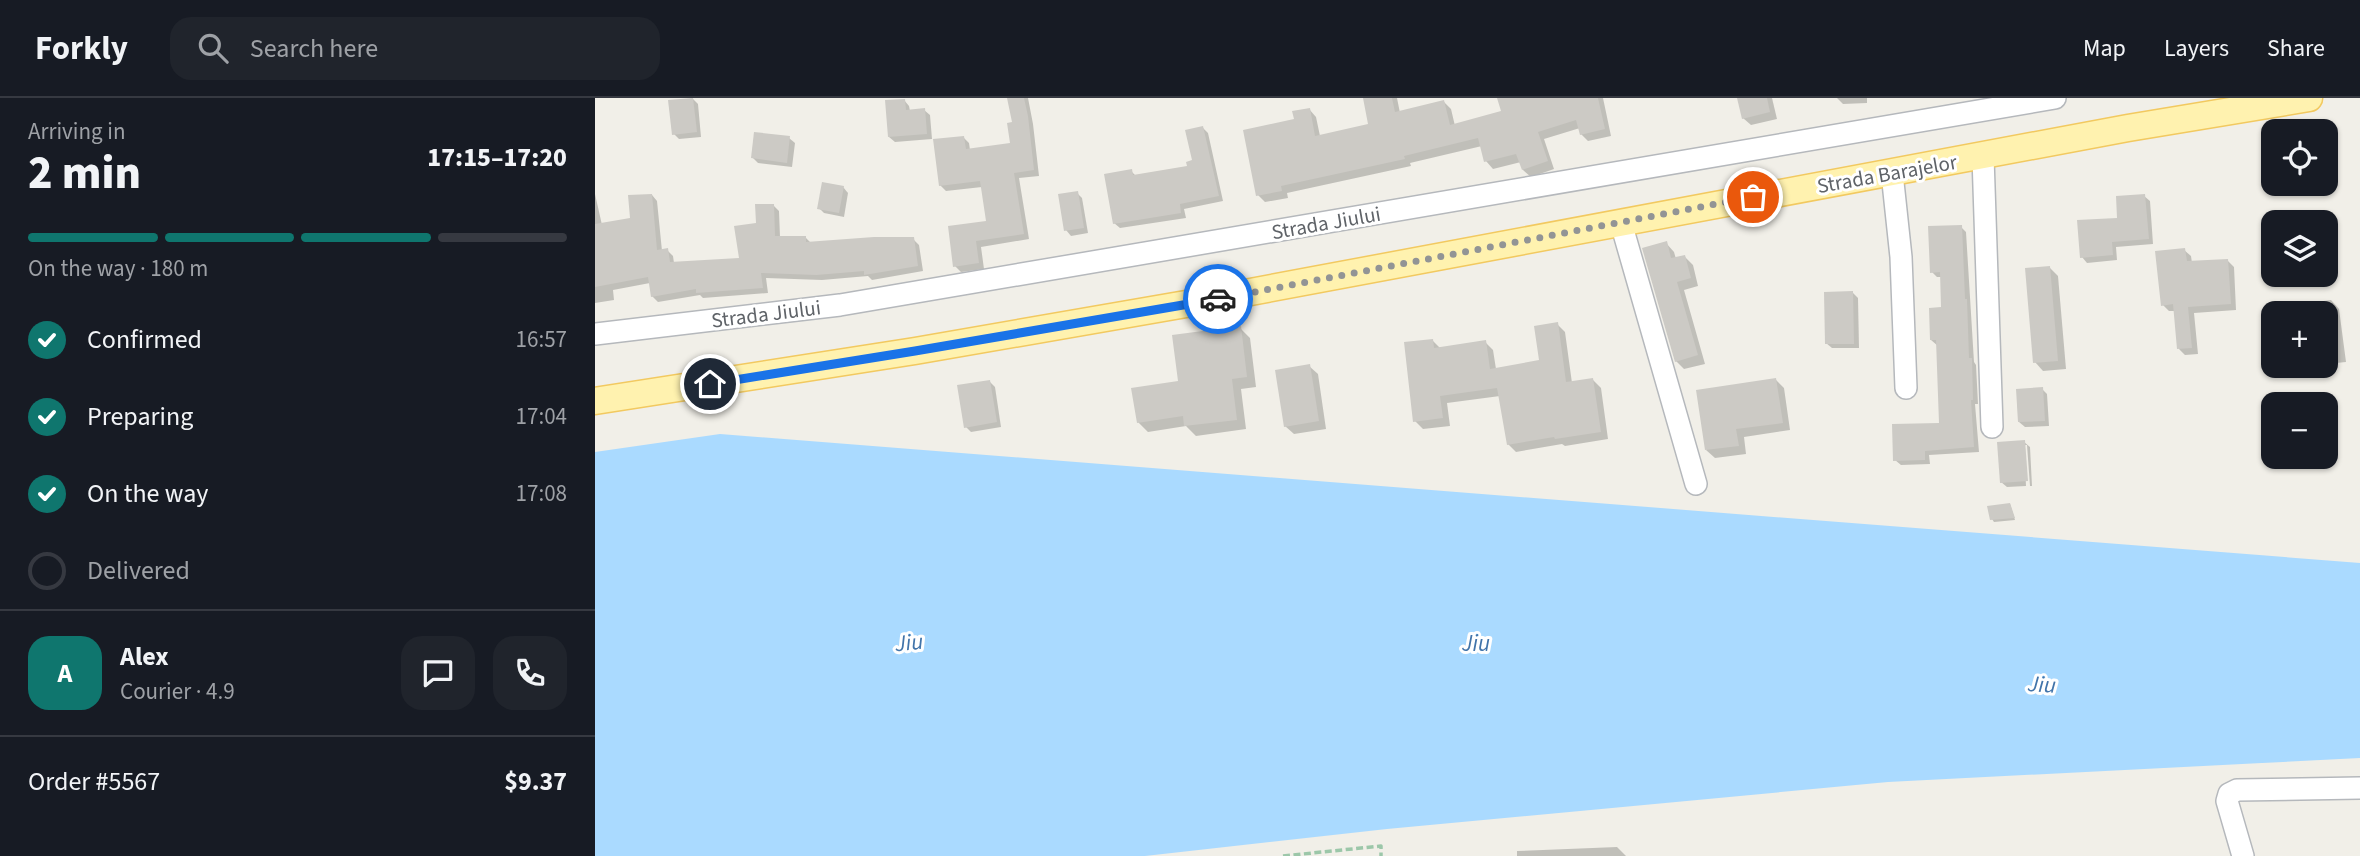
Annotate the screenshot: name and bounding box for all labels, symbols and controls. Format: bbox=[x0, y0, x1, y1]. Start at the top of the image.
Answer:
search box bbox=[170, 17, 660, 80]
text: Forkly bbox=[35, 25, 128, 72]
icon: search bbox=[194, 29, 232, 67]
text: Search here bbox=[250, 30, 378, 67]
text: Map bbox=[2083, 31, 2126, 66]
text: Layers bbox=[2164, 31, 2229, 66]
text: Share bbox=[2267, 31, 2325, 66]
text: Arriving in bbox=[28, 115, 126, 148]
map controls bbox=[2261, 119, 2338, 469]
button: locate bbox=[2261, 119, 2338, 196]
text: 17:15–17:20 bbox=[427, 139, 567, 176]
text: 2 min bbox=[28, 141, 141, 206]
street label: Strada Barajelor bbox=[1815, 147, 1960, 201]
pin bbox=[1723, 167, 1783, 227]
icon: bag bbox=[1734, 178, 1772, 216]
street label: Strada Jiului bbox=[1269, 199, 1383, 247]
button: layers bbox=[2261, 210, 2338, 287]
text: On the way · 180 m bbox=[28, 252, 208, 285]
courier bbox=[1183, 264, 1253, 334]
icon: car bbox=[1199, 280, 1237, 318]
street label: Strada Jiului bbox=[709, 292, 823, 336]
button: + bbox=[2261, 301, 2338, 378]
icon: check bbox=[28, 321, 66, 359]
text: Confirmed bbox=[87, 321, 202, 358]
text: 16:57 bbox=[516, 323, 567, 356]
pin bbox=[680, 354, 740, 414]
icon: home bbox=[691, 365, 729, 403]
button: − bbox=[2261, 392, 2338, 469]
icon: check bbox=[28, 398, 66, 436]
text: Preparing bbox=[87, 398, 193, 435]
text: 17:04 bbox=[516, 400, 567, 433]
icon: check bbox=[28, 475, 66, 513]
text: On the way bbox=[87, 475, 208, 512]
text: 17:08 bbox=[516, 477, 567, 510]
text: Delivered bbox=[87, 552, 190, 589]
water label: Jiu bbox=[893, 625, 924, 660]
water label: Jiu bbox=[1461, 627, 1490, 660]
button: chat bbox=[401, 636, 475, 710]
button: phone bbox=[493, 636, 567, 710]
text: Alex bbox=[120, 638, 169, 675]
text: A bbox=[58, 655, 72, 692]
water label: Jiu bbox=[2026, 667, 2057, 702]
text: Courier · 4.9 bbox=[120, 675, 235, 708]
text: Order #5567 bbox=[28, 763, 160, 800]
text: $9.37 bbox=[504, 763, 567, 800]

